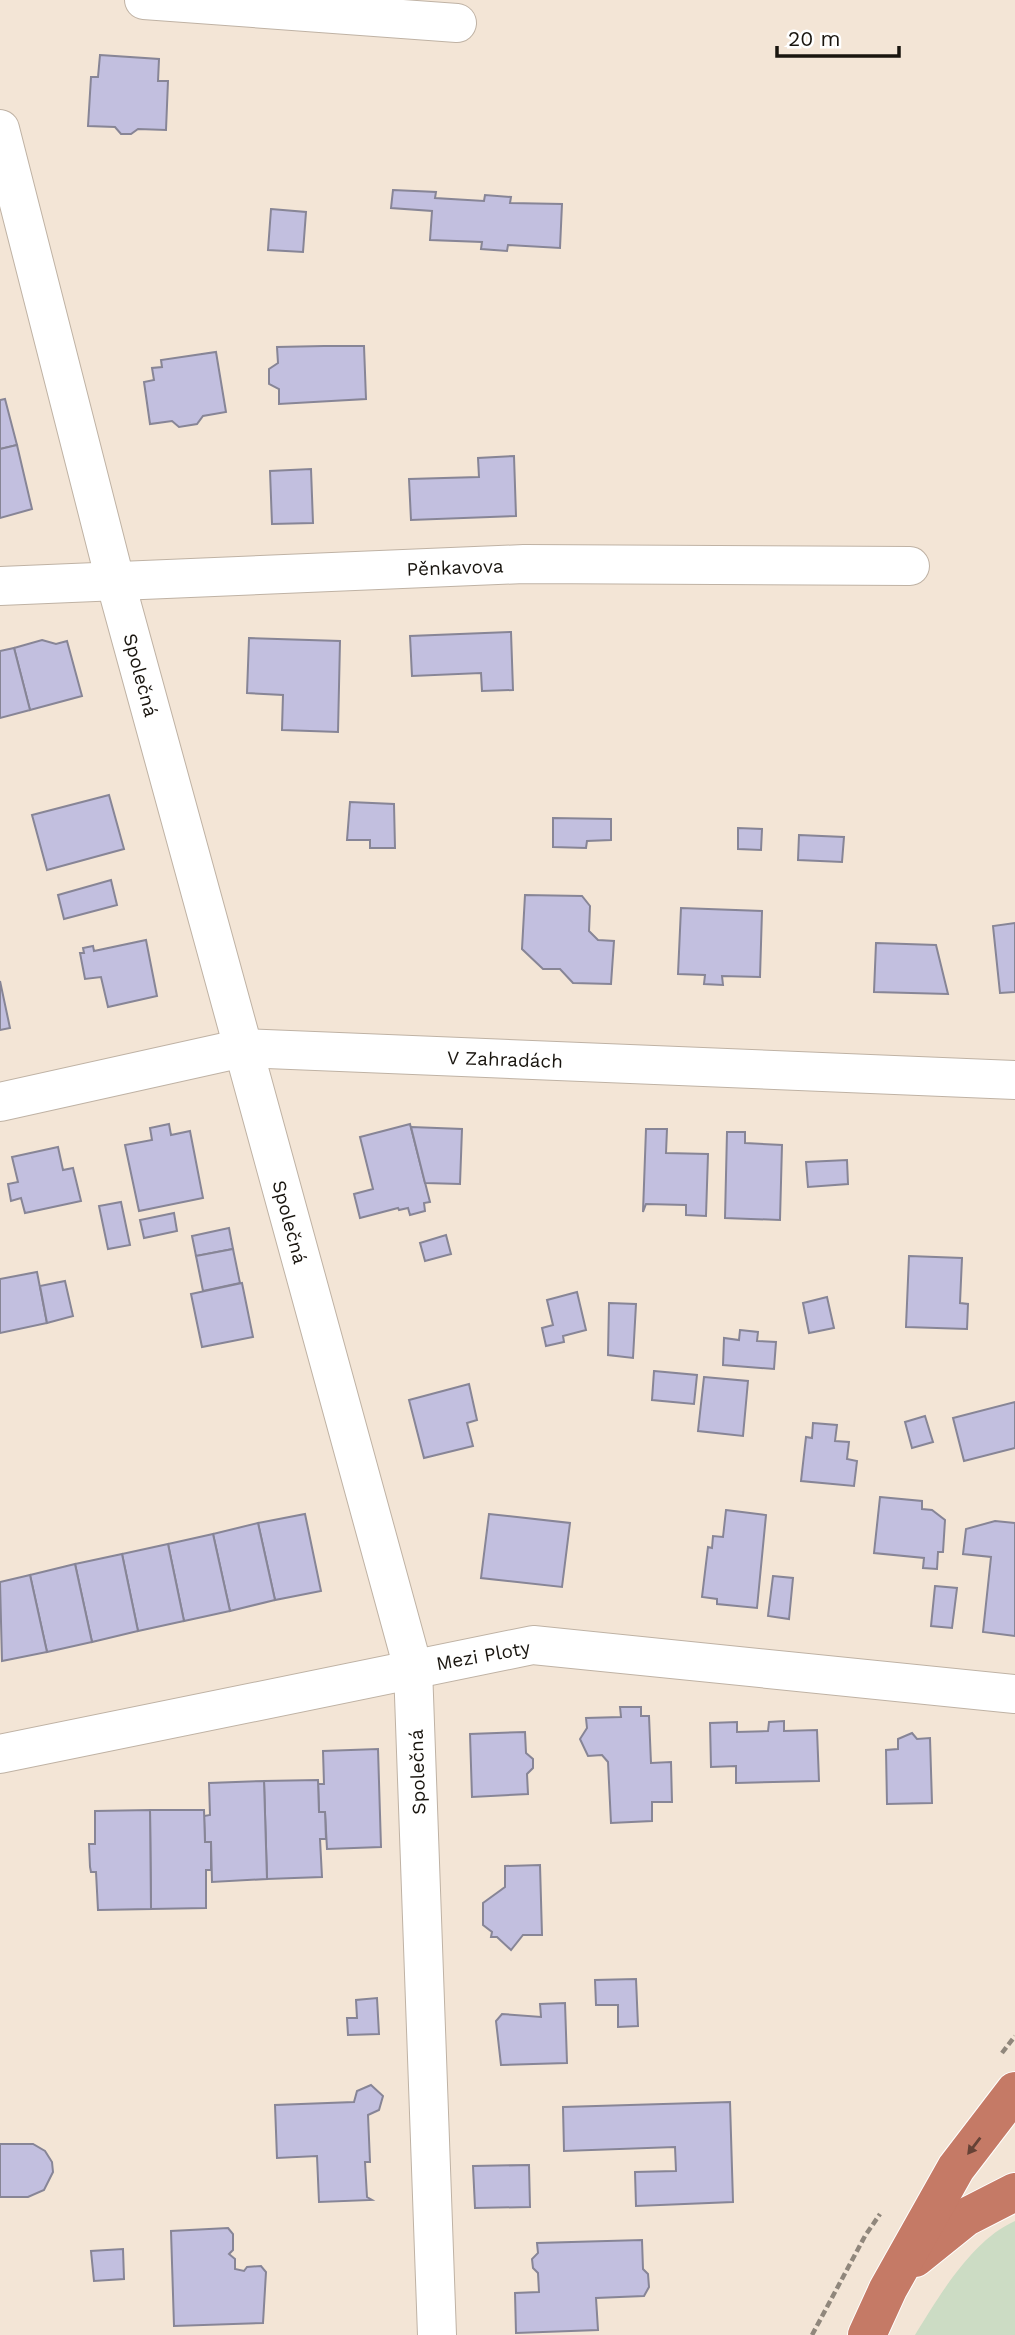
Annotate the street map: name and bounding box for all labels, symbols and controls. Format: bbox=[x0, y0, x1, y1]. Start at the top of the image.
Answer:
scale bar bbox=[777, 14, 900, 58]
text: 20 m bbox=[788, 26, 840, 51]
street label: Pěnkavova bbox=[406, 554, 504, 581]
street label: Společná bbox=[118, 631, 163, 720]
street label: V Zahradách bbox=[447, 1046, 563, 1073]
street label: Společná bbox=[267, 1178, 312, 1267]
street label: Mezi Ploty bbox=[434, 1636, 532, 1675]
street label: Společná bbox=[405, 1729, 430, 1815]
one-way arrow bbox=[966, 2136, 981, 2154]

